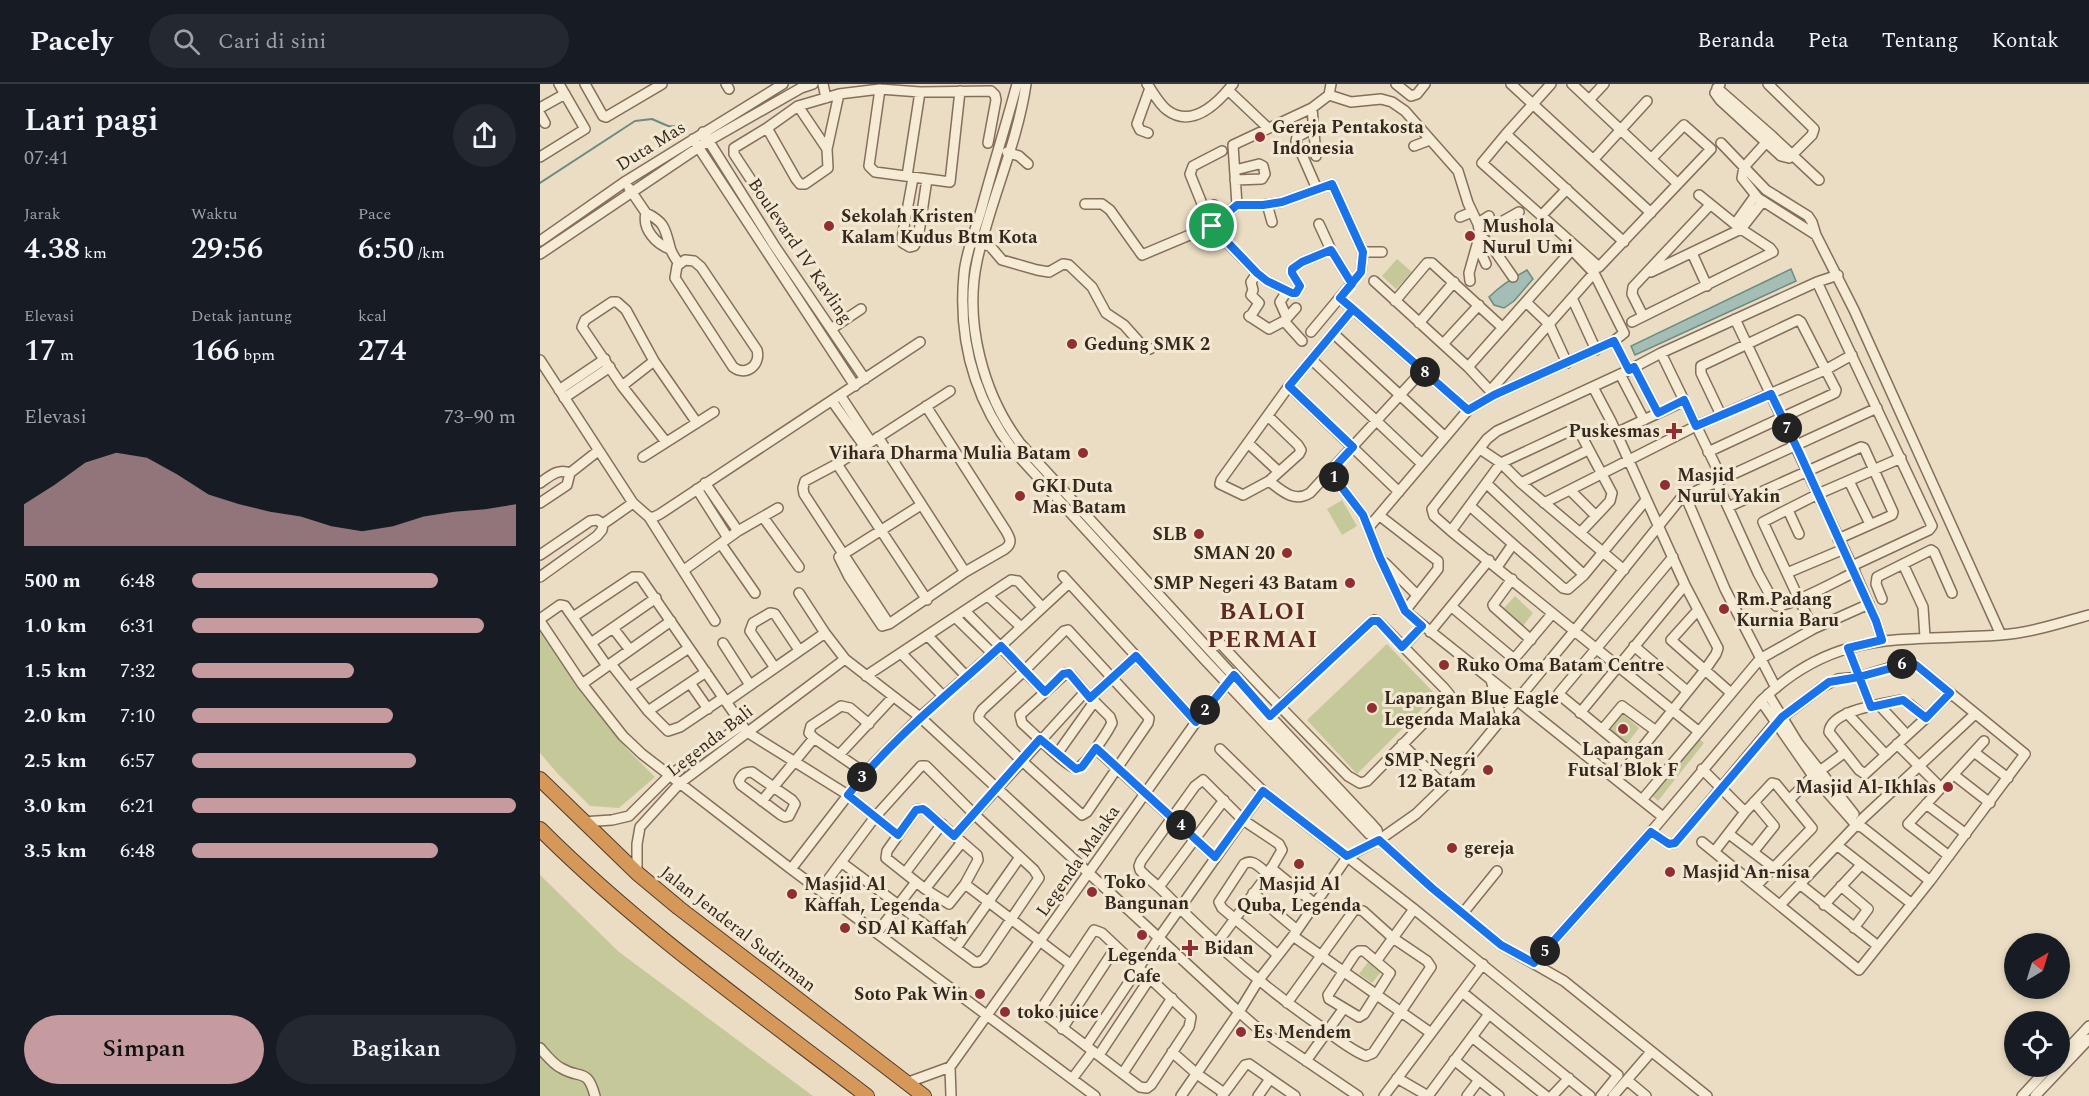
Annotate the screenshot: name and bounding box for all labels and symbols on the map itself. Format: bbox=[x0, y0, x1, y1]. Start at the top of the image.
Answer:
street label: Duta Mas bbox=[611, 114, 691, 178]
place label: Gereja Pentakosta Indonesia bbox=[1272, 114, 1424, 162]
marker: Gereja Pentakosta Indonesia bbox=[1253, 130, 1267, 144]
street label: Boulevard IV Kavling bbox=[741, 173, 859, 329]
pin bbox=[1186, 200, 1237, 251]
place label: Sekolah Kristen Kalam Kudus Btm Kota bbox=[841, 203, 1038, 251]
place label: Mushola Nurul Umi bbox=[1482, 213, 1573, 261]
marker: Sekolah Kristen Kalam Kudus Btm Kota bbox=[822, 219, 836, 233]
marker: Mushola Nurul Umi bbox=[1463, 229, 1477, 243]
place label: Gedung SMK 2 bbox=[1084, 331, 1210, 358]
marker: Gedung SMK 2 bbox=[1065, 337, 1079, 351]
pin: 8 bbox=[1410, 357, 1440, 387]
pin: 7 bbox=[1772, 413, 1802, 443]
place label: Puskesmas bbox=[1569, 418, 1660, 445]
marker: Puskesmas bbox=[1665, 422, 1683, 440]
place label: Vihara Dharma Mulia Batam bbox=[829, 440, 1071, 467]
marker: Vihara Dharma Mulia Batam bbox=[1076, 446, 1090, 460]
pin: 1 bbox=[1319, 462, 1349, 492]
place label: Masjid Nurul Yakin bbox=[1677, 462, 1780, 510]
place label: GKI Duta Mas Batam bbox=[1032, 473, 1126, 521]
marker: Masjid Nurul Yakin bbox=[1658, 478, 1672, 492]
marker: GKI Duta Mas Batam bbox=[1013, 489, 1027, 503]
place label: SLB bbox=[1152, 521, 1187, 548]
marker: SLB bbox=[1192, 527, 1206, 541]
place label: SMAN 20 bbox=[1193, 540, 1275, 567]
marker: SMAN 20 bbox=[1280, 546, 1294, 560]
place label: SMP Negeri 43 Batam bbox=[1153, 570, 1338, 597]
marker: SMP Negeri 43 Batam bbox=[1343, 576, 1357, 590]
place label: Rm.Padang Kurnia Baru bbox=[1736, 586, 1839, 634]
district label: BALOI PERMAI bbox=[1207, 594, 1319, 658]
marker: Rm.Padang Kurnia Baru bbox=[1717, 602, 1731, 616]
pin: 6 bbox=[1887, 649, 1917, 679]
place label: Ruko Oma Batam Centre bbox=[1456, 652, 1664, 679]
marker: Ruko Oma Batam Centre bbox=[1437, 658, 1451, 672]
place label: Lapangan Blue Eagle Legenda Malaka bbox=[1384, 685, 1559, 733]
pin: 2 bbox=[1190, 695, 1220, 725]
street label: Legenda Bali bbox=[661, 698, 759, 784]
marker: Lapangan Blue Eagle Legenda Malaka bbox=[1365, 701, 1379, 715]
marker: Lapangan Futsal Blok F bbox=[1616, 722, 1630, 736]
place label: Lapangan Futsal Blok F bbox=[1567, 736, 1679, 784]
place label: SMP Negri 12 Batam bbox=[1384, 747, 1476, 795]
pin: 3 bbox=[847, 762, 877, 792]
marker: SMP Negri 12 Batam bbox=[1481, 763, 1495, 777]
place label: Masjid Al-Ikhlas bbox=[1795, 774, 1936, 801]
marker: Masjid Al-Ikhlas bbox=[1941, 780, 1955, 794]
street label: Legenda Malaka bbox=[1029, 800, 1127, 922]
pin: 4 bbox=[1166, 810, 1196, 840]
place label: gereja bbox=[1464, 835, 1515, 862]
marker: gereja bbox=[1445, 841, 1459, 855]
marker: Masjid Al Quba, Legenda bbox=[1292, 857, 1306, 871]
street label: Jalan Jenderal Sudirman bbox=[654, 859, 822, 999]
place label: Masjid An-nisa bbox=[1682, 859, 1811, 886]
marker: Masjid An-nisa bbox=[1663, 865, 1677, 879]
place label: Toko Bangunan bbox=[1104, 869, 1189, 917]
place label: Masjid Al Kaffah, Legenda bbox=[804, 871, 941, 919]
place label: Masjid Al Quba, Legenda bbox=[1237, 871, 1362, 919]
marker: Toko Bangunan bbox=[1085, 885, 1099, 899]
marker: Masjid Al Kaffah, Legenda bbox=[785, 887, 799, 901]
place label: SD Al Kaffah bbox=[857, 915, 967, 942]
marker: SD Al Kaffah bbox=[838, 921, 852, 935]
marker: Legenda Cafe bbox=[1135, 928, 1149, 942]
north arrow bbox=[2004, 933, 2070, 999]
place label: Bidan bbox=[1204, 935, 1254, 962]
pin: 5 bbox=[1530, 936, 1560, 966]
marker: Bidan bbox=[1181, 939, 1199, 957]
place label: Legenda Cafe bbox=[1107, 942, 1178, 990]
place label: Soto Pak Win bbox=[854, 981, 968, 1008]
marker: Soto Pak Win bbox=[973, 987, 987, 1001]
place label: toko juice bbox=[1017, 999, 1099, 1026]
marker: toko juice bbox=[998, 1005, 1012, 1019]
place label: Es Mendem bbox=[1253, 1019, 1351, 1046]
marker: Es Mendem bbox=[1234, 1025, 1248, 1039]

